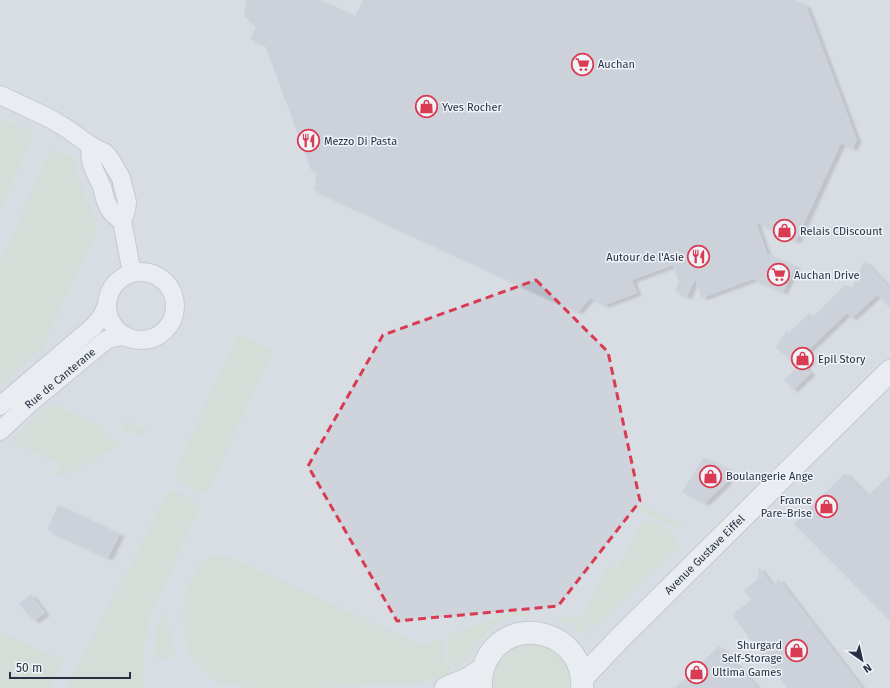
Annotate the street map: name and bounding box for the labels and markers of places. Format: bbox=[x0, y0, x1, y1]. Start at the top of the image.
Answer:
supermarket icon: Auchan bbox=[569, 51, 595, 77]
place label: Auchan bbox=[598, 58, 635, 71]
shop icon: Yves Rocher bbox=[414, 94, 440, 120]
place label: Yves Rocher bbox=[442, 101, 503, 114]
restaurant icon: Mezzo Di Pasta bbox=[296, 128, 322, 154]
place label: Mezzo Di Pasta bbox=[324, 135, 397, 148]
shop icon: Relais CDiscount bbox=[772, 218, 798, 244]
place label: Relais CDiscount bbox=[800, 225, 883, 238]
restaurant icon: Autour de l'Asie bbox=[686, 244, 712, 270]
place label: Autour de l'Asie bbox=[606, 251, 684, 264]
supermarket icon: Auchan Drive bbox=[766, 262, 792, 288]
place label: Auchan Drive bbox=[794, 269, 860, 282]
shop icon: Epil Story bbox=[790, 346, 816, 372]
place label: Epil Story bbox=[818, 353, 866, 366]
shop icon: Boulangerie Ange bbox=[697, 463, 723, 489]
place label: Boulangerie Ange bbox=[726, 470, 813, 483]
shop icon: France Pare-Brise bbox=[814, 493, 840, 519]
place label: France Pare-Brise bbox=[761, 494, 812, 520]
shop icon: Shurgard Self-Storage bbox=[784, 638, 810, 664]
place label: Shurgard Self-Storage bbox=[722, 639, 782, 665]
shop icon: Ultima Games bbox=[683, 659, 709, 685]
place label: Ultima Games bbox=[712, 666, 781, 679]

